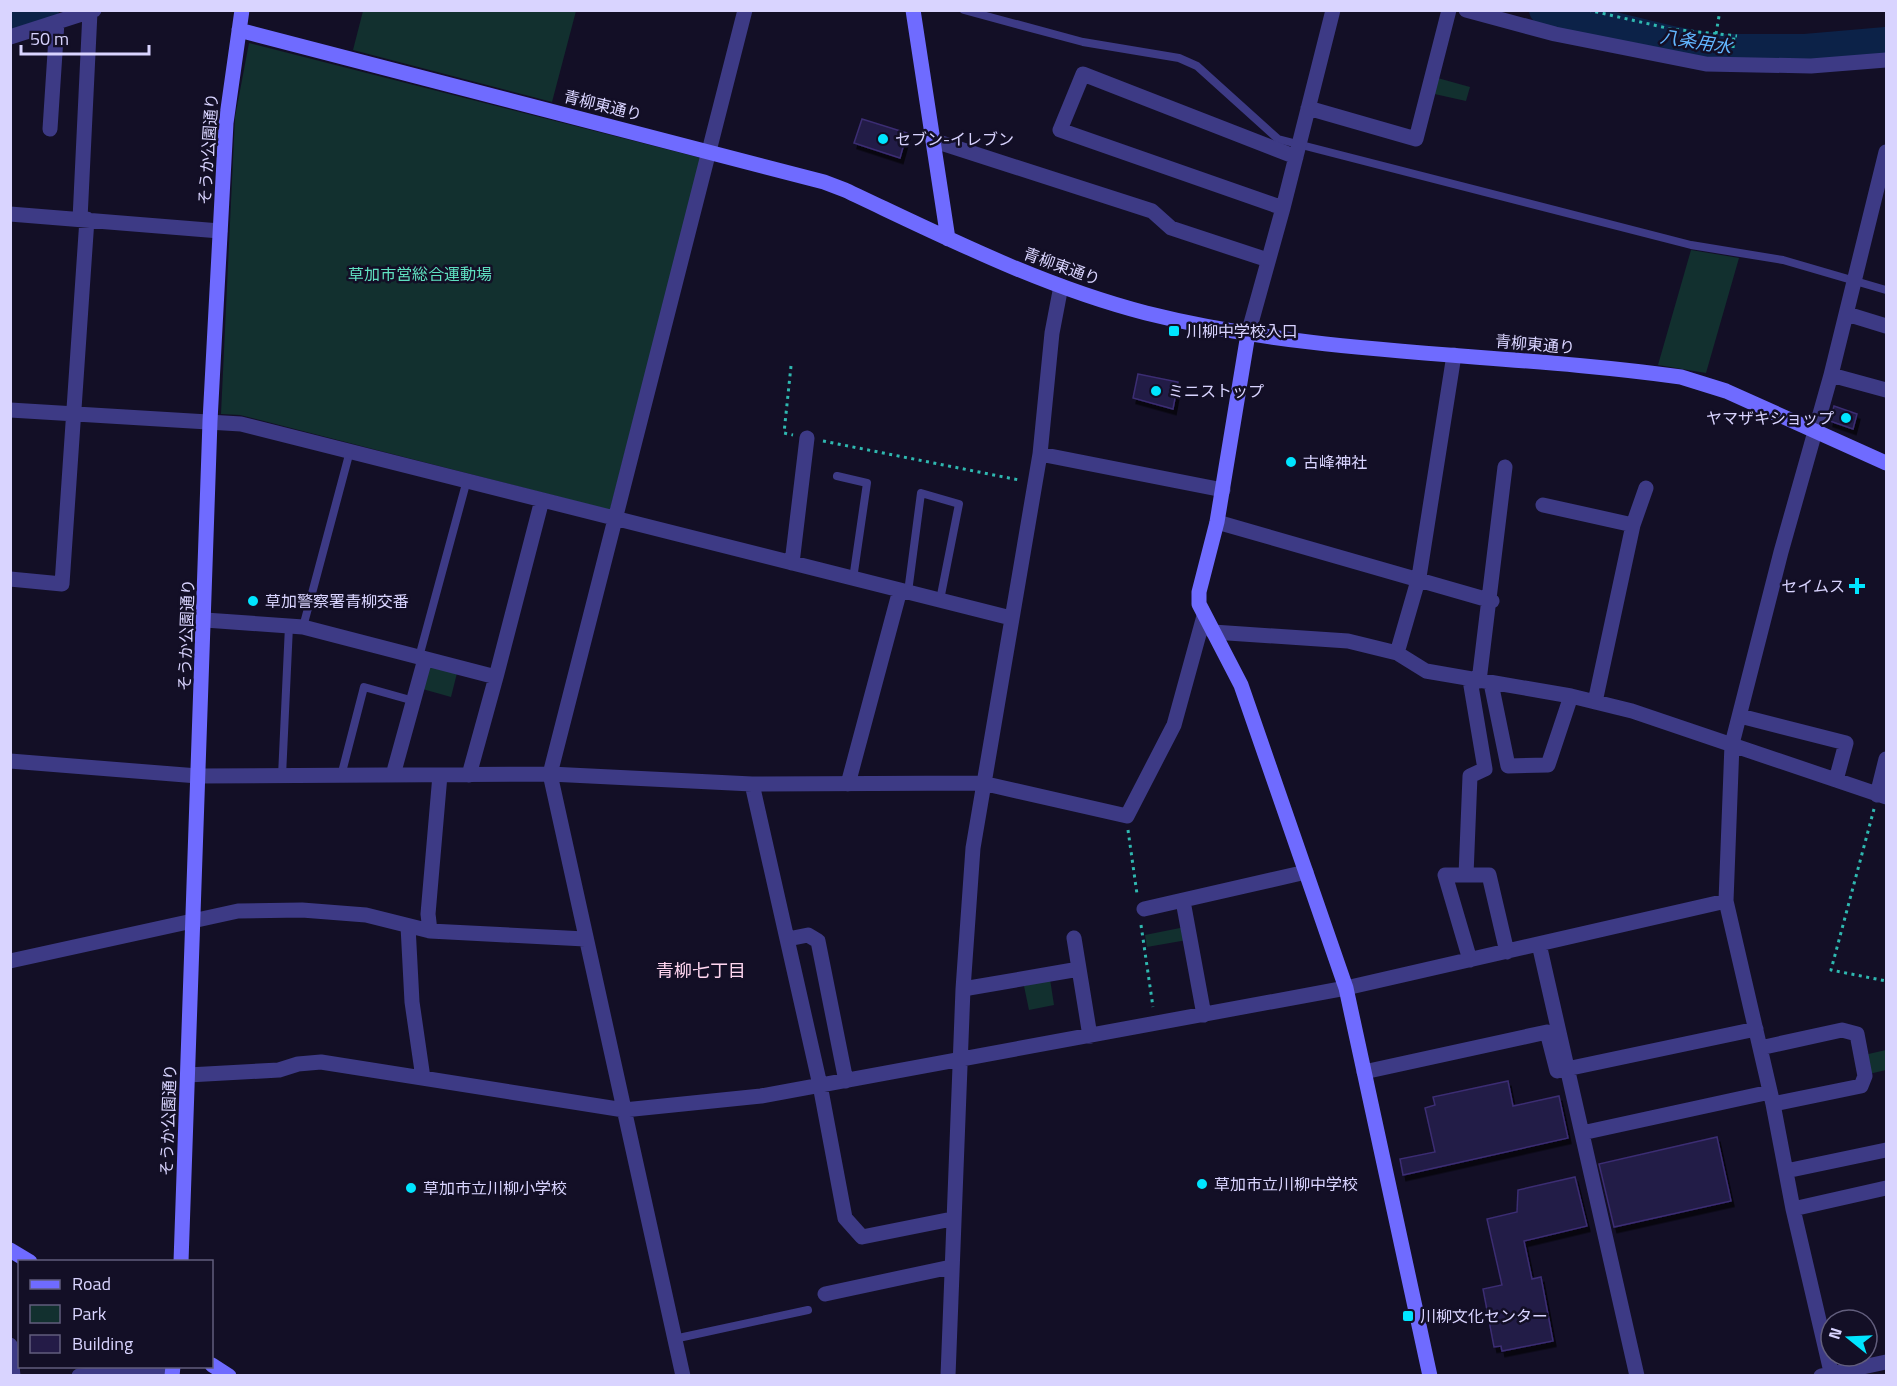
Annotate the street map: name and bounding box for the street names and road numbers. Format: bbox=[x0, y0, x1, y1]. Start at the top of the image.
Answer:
street label: 青柳東通り bbox=[561, 84, 645, 126]
street label: そうか公園通り bbox=[192, 92, 224, 206]
street label: 青柳東通り bbox=[1020, 241, 1104, 291]
street label: 青柳東通り bbox=[1494, 329, 1576, 359]
street label: そうか公園通り bbox=[172, 579, 200, 691]
street label: そうか公園通り bbox=[154, 1064, 182, 1176]

